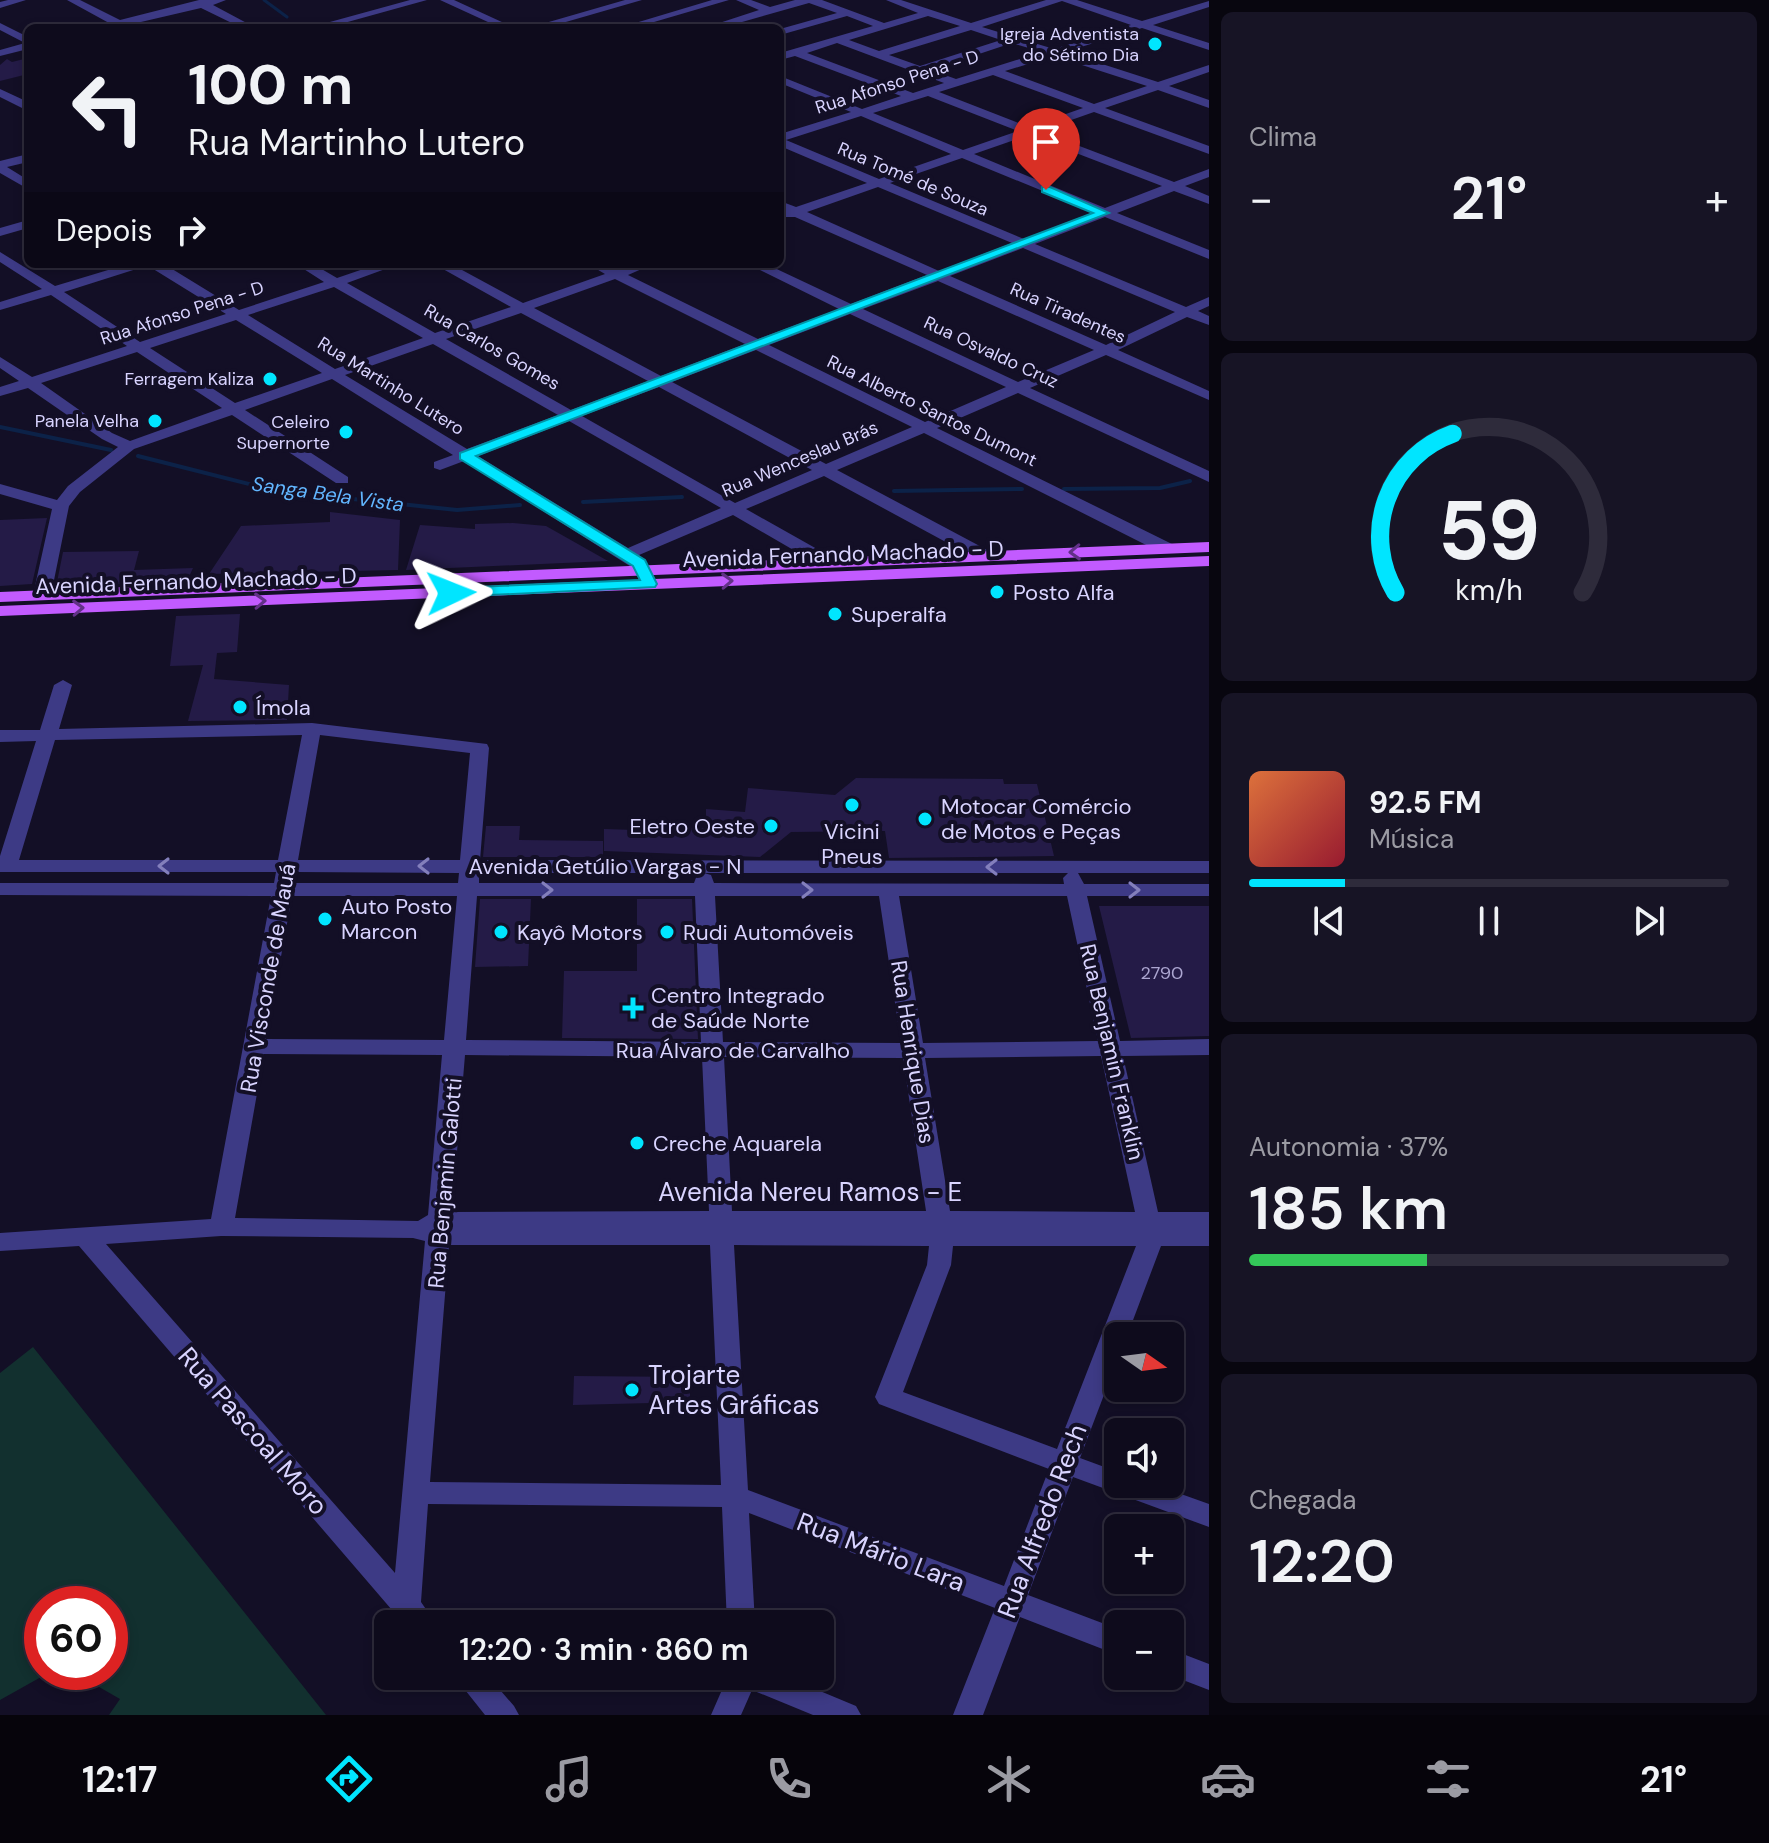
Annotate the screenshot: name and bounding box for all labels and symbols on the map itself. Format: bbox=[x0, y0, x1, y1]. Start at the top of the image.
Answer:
place label: Igreja Adventista do Sétimo Dia bbox=[1000, 22, 1139, 67]
marker: Igreja Adventista do Sétimo Dia bbox=[1146, 35, 1164, 53]
street label: Rua Afonso Pena - D bbox=[812, 44, 982, 120]
pin bbox=[1012, 108, 1080, 190]
street label: Rua Tomé de Souza bbox=[834, 136, 992, 222]
street label: Rua Afonso Pena - D bbox=[97, 275, 267, 351]
street label: Rua Tiradentes bbox=[1006, 277, 1130, 349]
street label: Rua Carlos Gomes bbox=[420, 298, 564, 396]
street label: Rua Osvaldo Cruz bbox=[920, 310, 1062, 394]
street label: Rua Martinho Lutero bbox=[313, 331, 469, 441]
street label: Rua Alberto Santos Dumont bbox=[823, 350, 1041, 472]
place label: Ferragem Kaliza bbox=[124, 367, 254, 391]
marker: Ferragem Kaliza bbox=[261, 370, 279, 388]
place label: Panela Velha bbox=[35, 409, 139, 433]
place label: Celeiro Supernorte bbox=[236, 410, 330, 455]
marker: Panela Velha bbox=[146, 412, 164, 430]
street label: Rua Wenceslau Brás bbox=[718, 415, 882, 503]
marker: Celeiro Supernorte bbox=[337, 423, 355, 441]
water label: Sanga Bela Vista bbox=[250, 470, 406, 518]
street label: Avenida Fernando Machado - D bbox=[682, 534, 1004, 574]
one-way arrow bbox=[1068, 544, 1081, 561]
position arrow bbox=[409, 551, 493, 635]
street label: Avenida Fernando Machado - D bbox=[35, 561, 357, 601]
one-way arrow bbox=[721, 572, 734, 589]
place label: Posto Alfa bbox=[1013, 578, 1114, 607]
marker: Posto Alfa bbox=[988, 583, 1006, 601]
one-way arrow bbox=[254, 593, 267, 610]
one-way arrow bbox=[72, 600, 85, 617]
place label: Superalfa bbox=[851, 600, 947, 629]
marker: Superalfa bbox=[826, 605, 844, 623]
place label: Ímola bbox=[256, 693, 311, 722]
marker: Ímola bbox=[231, 698, 249, 716]
place label: Motocar Comércio de Motos e Peças bbox=[941, 792, 1132, 846]
marker: Vicini Pneus bbox=[843, 796, 861, 814]
marker: Motocar Comércio de Motos e Peças bbox=[916, 810, 934, 828]
place label: Eletro Oeste bbox=[629, 812, 755, 841]
marker: Eletro Oeste bbox=[762, 817, 780, 835]
place label: Vicini Pneus bbox=[821, 817, 883, 871]
street label: Avenida Getúlio Vargas - N bbox=[468, 852, 742, 881]
one-way arrow bbox=[157, 857, 170, 875]
one-way arrow bbox=[417, 857, 430, 875]
one-way arrow bbox=[985, 858, 998, 876]
street label: Rua Visconde de Mauá bbox=[234, 861, 302, 1095]
one-way arrow bbox=[541, 881, 554, 899]
one-way arrow bbox=[801, 881, 814, 899]
one-way arrow bbox=[1128, 881, 1141, 899]
place label: Auto Posto Marcon bbox=[341, 892, 452, 946]
marker: Auto Posto Marcon bbox=[316, 910, 334, 928]
place label: Kayô Motors bbox=[517, 918, 643, 947]
place label: Rudi Automóveis bbox=[683, 918, 854, 947]
marker: Kayô Motors bbox=[492, 923, 510, 941]
marker: Rudi Automóveis bbox=[658, 923, 676, 941]
street label: Rua Benjamin Franklin bbox=[1073, 941, 1151, 1163]
street label: Rua Henrique Dias bbox=[884, 958, 942, 1146]
house number: 2790 bbox=[1141, 961, 1183, 985]
place label: Centro Integrado de Saúde Norte bbox=[651, 981, 825, 1035]
marker: Centro Integrado de Saúde Norte bbox=[622, 997, 644, 1019]
street label: Rua Álvaro de Carvalho bbox=[616, 1036, 850, 1065]
street label: Rua Benjamin Galotti bbox=[421, 1077, 469, 1289]
place label: Creche Aquarela bbox=[653, 1129, 822, 1158]
marker: Creche Aquarela bbox=[628, 1134, 646, 1152]
street label: Avenida Nereu Ramos - E bbox=[658, 1175, 962, 1209]
north arrow bbox=[1104, 1322, 1184, 1402]
street label: Rua Pascoal Moro bbox=[171, 1340, 335, 1522]
place label: Trojarte Artes Gráficas bbox=[648, 1358, 820, 1422]
marker: Trojarte Artes Gráficas bbox=[623, 1381, 641, 1399]
street label: Rua Alfredo Rech bbox=[989, 1419, 1095, 1623]
street label: Rua Mário Lara bbox=[792, 1504, 970, 1600]
speed limit sign: 60 bbox=[24, 1586, 128, 1690]

